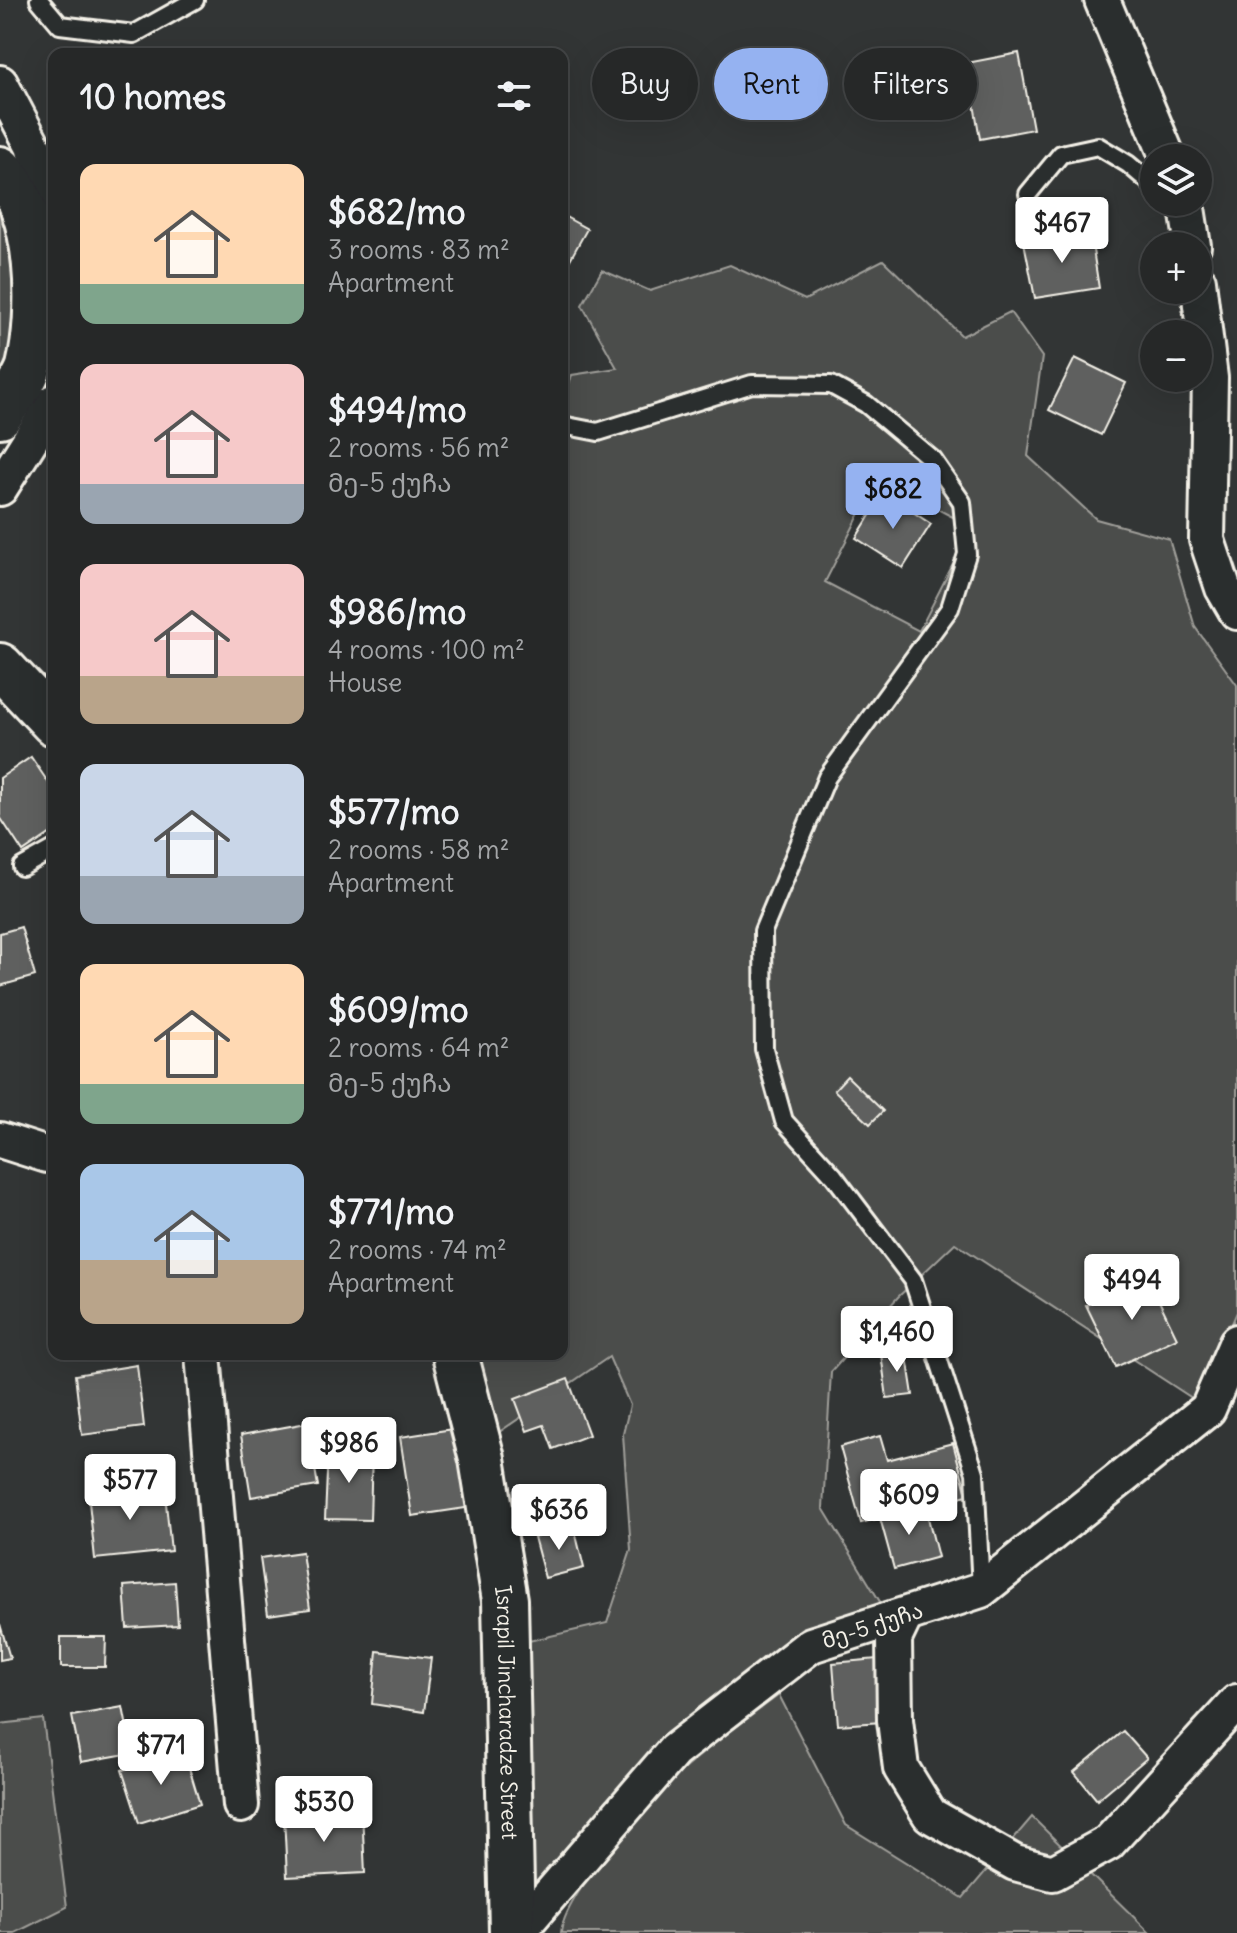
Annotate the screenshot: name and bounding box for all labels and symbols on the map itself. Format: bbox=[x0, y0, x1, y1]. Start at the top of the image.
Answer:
pin: $467 bbox=[1015, 197, 1109, 265]
pin: $682 bbox=[846, 463, 940, 531]
pin: $494 bbox=[1085, 1254, 1179, 1322]
pin: $1,460 bbox=[832, 1306, 962, 1374]
pin: $986 bbox=[302, 1417, 396, 1485]
pin: $577 bbox=[83, 1454, 177, 1522]
pin: $609 bbox=[862, 1469, 956, 1537]
pin: $636 bbox=[512, 1484, 606, 1552]
street label: Israpil Jincharadze Street bbox=[489, 1584, 524, 1840]
street label: მე-5 ქუჩა bbox=[818, 1596, 926, 1655]
pin: $771 bbox=[114, 1719, 208, 1787]
pin: $530 bbox=[277, 1776, 371, 1844]

